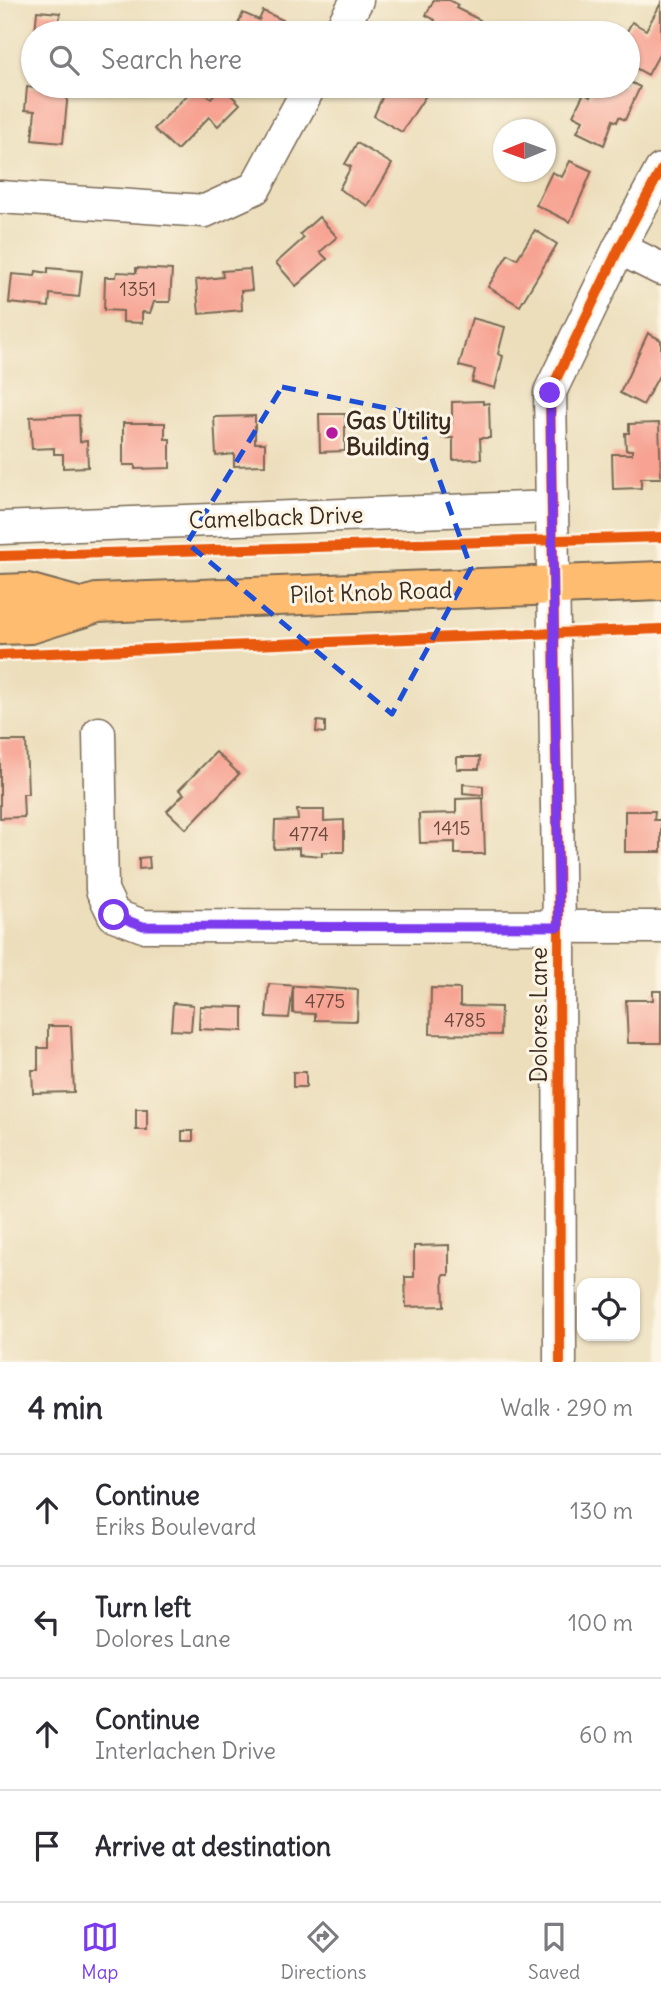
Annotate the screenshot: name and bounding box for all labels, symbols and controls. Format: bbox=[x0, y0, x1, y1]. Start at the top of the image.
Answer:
search box bbox=[21, 21, 640, 98]
icon: search bbox=[45, 41, 83, 79]
text: Search here bbox=[101, 43, 242, 76]
north arrow bbox=[493, 119, 556, 182]
house number: 1351 bbox=[120, 277, 156, 301]
route end bbox=[534, 377, 565, 408]
place label: Gas Utility Building bbox=[346, 406, 451, 461]
marker: Gas Utility Building bbox=[324, 425, 340, 441]
street label: Camelback Drive bbox=[188, 499, 364, 535]
street label: Pilot Knob Road bbox=[289, 575, 453, 609]
house number: 1415 bbox=[434, 816, 470, 840]
house number: 4774 bbox=[289, 822, 329, 846]
route start bbox=[98, 899, 129, 930]
street label: Dolores Lane bbox=[524, 947, 553, 1083]
house number: 4775 bbox=[305, 989, 345, 1013]
house number: 4785 bbox=[444, 1008, 486, 1032]
map controls bbox=[577, 1278, 640, 1341]
button: locate bbox=[577, 1278, 640, 1341]
text: 4 min bbox=[28, 1389, 103, 1427]
text: Walk · 290 m bbox=[500, 1393, 633, 1422]
text: Continue bbox=[95, 1479, 200, 1512]
icon: ahead bbox=[28, 1491, 66, 1529]
text: 130 m bbox=[570, 1496, 633, 1525]
text: Eriks Boulevard bbox=[95, 1512, 256, 1541]
text: Turn left bbox=[95, 1591, 191, 1624]
icon: left bbox=[28, 1603, 66, 1641]
text: 100 m bbox=[568, 1608, 633, 1637]
text: Dolores Lane bbox=[95, 1624, 231, 1653]
text: Continue bbox=[95, 1703, 200, 1736]
icon: ahead bbox=[28, 1715, 66, 1753]
text: 60 m bbox=[579, 1720, 633, 1749]
text: Interlachen Drive bbox=[95, 1736, 276, 1765]
icon: arrive bbox=[28, 1827, 66, 1865]
text: Arrive at destination bbox=[95, 1830, 331, 1863]
tab: Map bbox=[81, 1918, 119, 1984]
tab: Directions bbox=[281, 1918, 366, 1984]
tab: Saved bbox=[528, 1918, 580, 1984]

